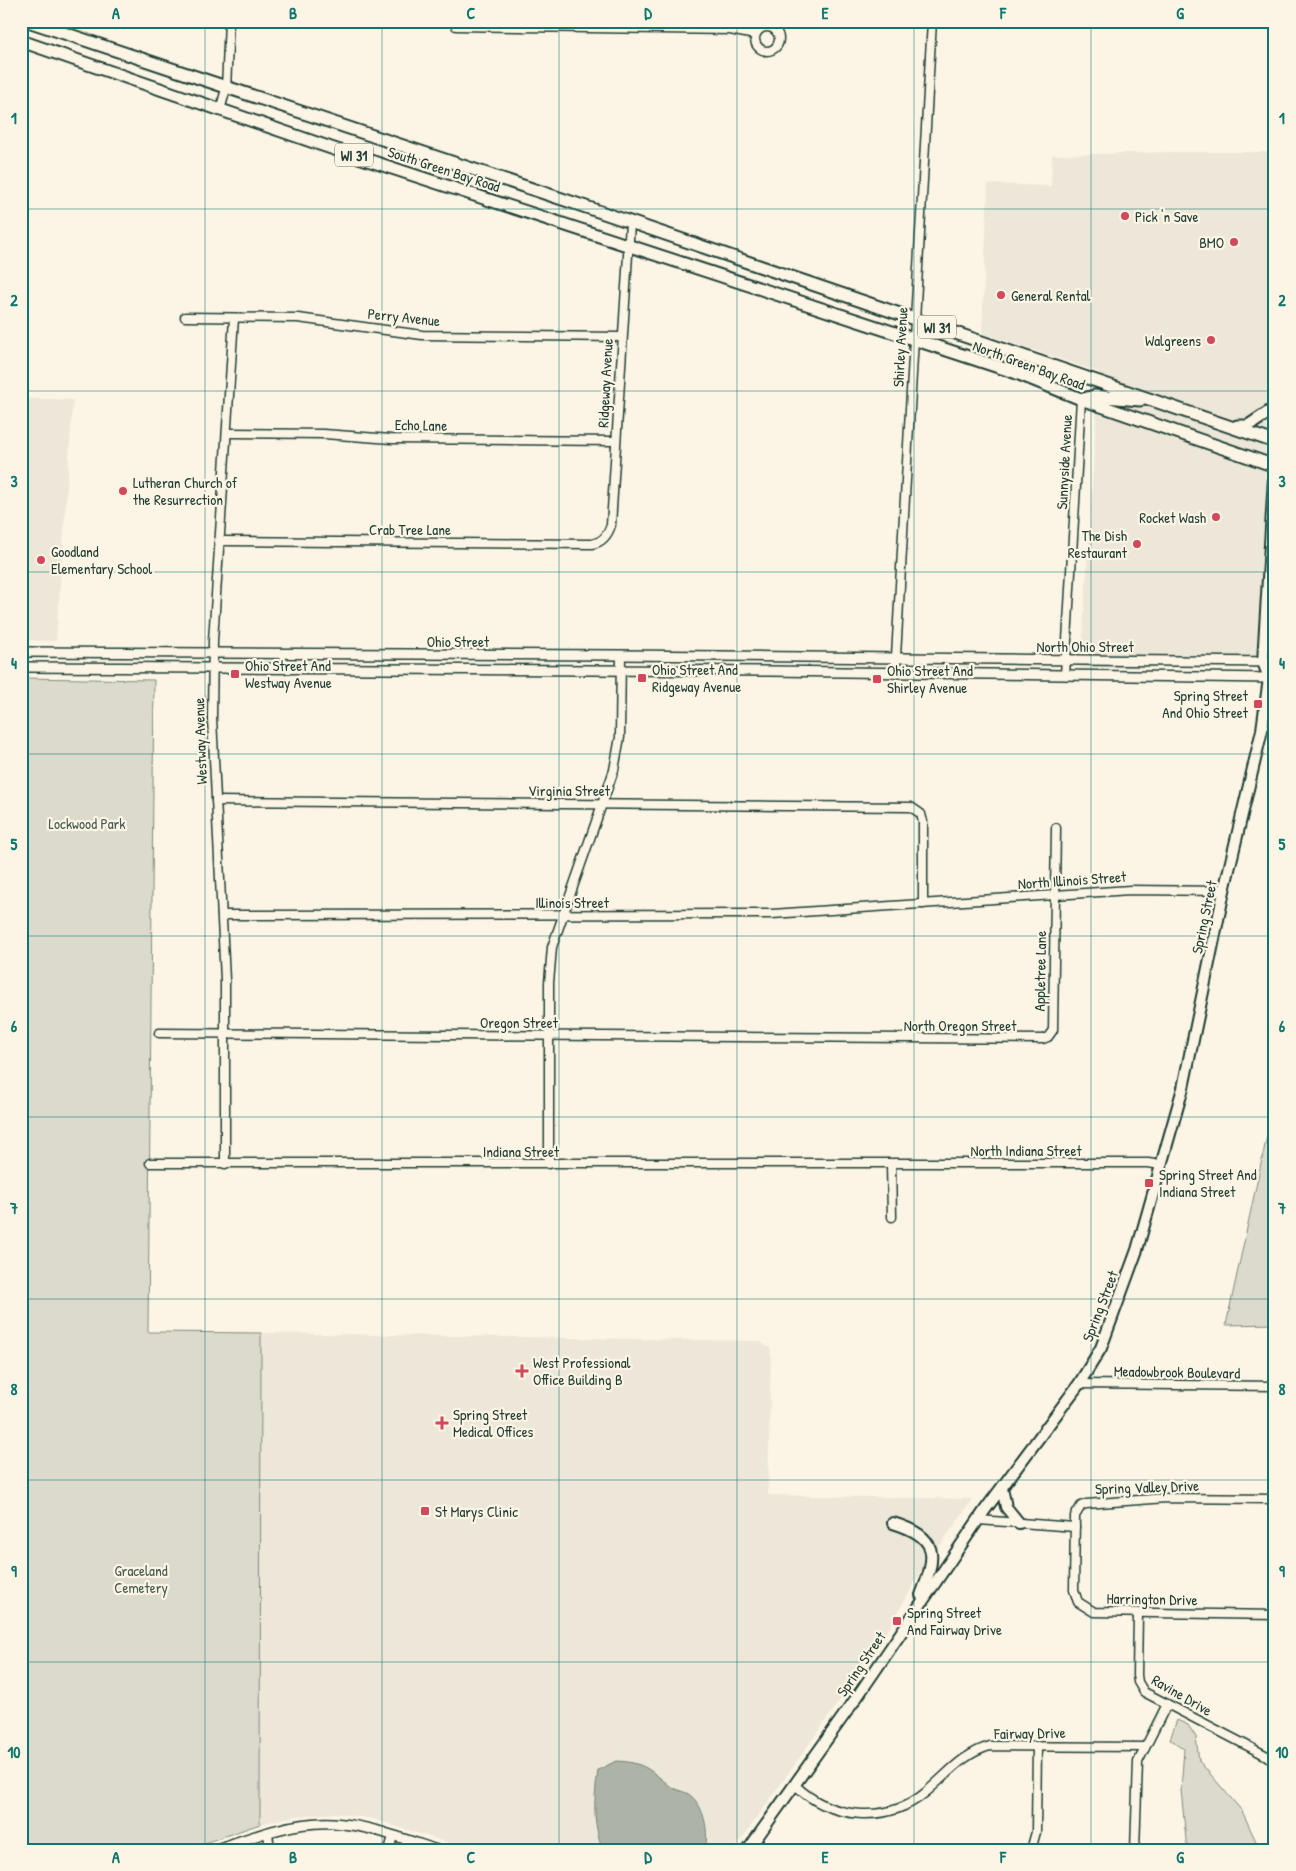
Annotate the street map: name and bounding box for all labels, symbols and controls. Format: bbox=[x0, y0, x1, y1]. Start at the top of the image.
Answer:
text: A bbox=[112, 2, 120, 24]
text: B bbox=[289, 2, 297, 24]
text: C bbox=[467, 2, 476, 24]
text: D bbox=[644, 2, 652, 24]
text: E bbox=[821, 2, 829, 24]
text: F bbox=[999, 2, 1007, 24]
text: G bbox=[1176, 2, 1184, 24]
text: 1 bbox=[11, 107, 17, 129]
text: 1 bbox=[1279, 107, 1285, 129]
street label: South Green Bay Road bbox=[385, 141, 503, 197]
road number: WI 31 bbox=[335, 144, 373, 166]
place label: Pick 'n Save bbox=[1135, 206, 1199, 227]
marker: Pick 'n Save bbox=[1119, 210, 1131, 222]
place label: BMO bbox=[1199, 232, 1224, 253]
marker: BMO bbox=[1228, 236, 1240, 248]
place label: General Rental bbox=[1011, 285, 1091, 306]
text: 2 bbox=[10, 289, 18, 311]
marker: General Rental bbox=[995, 289, 1007, 301]
text: 2 bbox=[1278, 289, 1286, 311]
street label: Perry Avenue bbox=[367, 303, 441, 331]
street label: Shirley Avenue bbox=[887, 306, 913, 388]
road number: WI 31 bbox=[918, 316, 956, 338]
place label: Walgreens bbox=[1145, 330, 1201, 351]
marker: Walgreens bbox=[1205, 334, 1217, 346]
street label: North Green Bay Road bbox=[970, 335, 1088, 395]
street label: Ridgeway Avenue bbox=[592, 338, 618, 428]
street label: Echo Lane bbox=[395, 414, 447, 436]
street label: Sunnyside Avenue bbox=[1051, 414, 1077, 510]
text: 3 bbox=[10, 470, 18, 492]
text: 3 bbox=[1278, 470, 1286, 492]
place label: Lutheran Church of the Resurrection bbox=[133, 472, 238, 510]
marker: Lutheran Church of the Resurrection bbox=[117, 485, 129, 497]
place label: Rocket Wash bbox=[1139, 507, 1206, 528]
marker: Rocket Wash bbox=[1210, 511, 1222, 523]
street label: Crab Tree Lane bbox=[369, 519, 451, 540]
place label: The Dish Restaurant bbox=[1068, 525, 1128, 563]
marker: The Dish Restaurant bbox=[1131, 538, 1143, 550]
place label: Goodland Elementary School bbox=[51, 541, 152, 579]
marker: Goodland Elementary School bbox=[35, 554, 47, 566]
street label: Ohio Street bbox=[427, 631, 490, 652]
street label: North Ohio Street bbox=[1036, 636, 1134, 657]
text: 4 bbox=[11, 652, 17, 674]
text: 4 bbox=[1279, 652, 1285, 674]
place label: Ohio Street And Westway Avenue bbox=[245, 655, 332, 693]
place label: Ohio Street And Ridgeway Avenue bbox=[652, 659, 741, 697]
place label: Ohio Street And Shirley Avenue bbox=[887, 660, 973, 698]
marker: Ohio Street And Westway Avenue bbox=[229, 668, 241, 680]
marker: Ohio Street And Ridgeway Avenue bbox=[636, 672, 648, 684]
marker: Ohio Street And Shirley Avenue bbox=[871, 673, 883, 685]
place label: Spring Street And Ohio Street bbox=[1162, 685, 1249, 723]
street label: Westway Avenue bbox=[188, 697, 212, 785]
marker: Spring Street And Ohio Street bbox=[1252, 698, 1264, 710]
street label: Virginia Street bbox=[528, 780, 611, 801]
park label: Lockwood Park bbox=[48, 813, 126, 834]
text: 5 bbox=[11, 833, 18, 855]
text: 5 bbox=[1279, 833, 1286, 855]
street label: North Illinois Street bbox=[1017, 866, 1128, 894]
street label: Spring Street bbox=[1186, 878, 1222, 956]
street label: Illinois Street bbox=[535, 892, 610, 913]
street label: Appletree Lane bbox=[1029, 930, 1051, 1012]
street label: Oregon Street bbox=[480, 1012, 559, 1033]
text: 6 bbox=[11, 1015, 18, 1037]
street label: North Oregon Street bbox=[904, 1015, 1017, 1036]
text: 6 bbox=[1279, 1015, 1286, 1037]
street label: North Indiana Street bbox=[970, 1140, 1082, 1161]
street label: Indiana Street bbox=[483, 1141, 560, 1162]
place label: Spring Street And Indiana Street bbox=[1159, 1164, 1257, 1202]
marker: Spring Street And Indiana Street bbox=[1143, 1177, 1155, 1189]
text: 7 bbox=[9, 1197, 18, 1219]
text: 7 bbox=[1277, 1197, 1286, 1219]
street label: Spring Street bbox=[1077, 1267, 1123, 1344]
place label: West Professional Office Building B bbox=[533, 1352, 631, 1390]
street label: Meadowbrook Boulevard bbox=[1114, 1360, 1241, 1384]
marker: West Professional Office Building B bbox=[515, 1364, 529, 1378]
text: 8 bbox=[11, 1378, 18, 1400]
text: 8 bbox=[1279, 1378, 1286, 1400]
place label: Spring Street Medical Offices bbox=[453, 1404, 534, 1442]
marker: Spring Street Medical Offices bbox=[435, 1416, 449, 1430]
street label: Spring Valley Drive bbox=[1095, 1475, 1199, 1499]
place label: St Marys Clinic bbox=[435, 1501, 518, 1522]
marker: St Marys Clinic bbox=[419, 1505, 431, 1517]
text: 9 bbox=[11, 1560, 17, 1582]
park label: Graceland Cemetery bbox=[114, 1560, 168, 1598]
text: 9 bbox=[1279, 1560, 1285, 1582]
street label: Harrington Drive bbox=[1106, 1588, 1198, 1610]
place label: Spring Street And Fairway Drive bbox=[907, 1602, 1002, 1640]
marker: Spring Street And Fairway Drive bbox=[891, 1615, 903, 1627]
street label: Spring Street bbox=[832, 1627, 891, 1701]
street label: Ravine Drive bbox=[1148, 1669, 1216, 1721]
street label: Fairway Drive bbox=[993, 1722, 1066, 1744]
text: 10 bbox=[8, 1741, 20, 1763]
text: 10 bbox=[1276, 1741, 1288, 1763]
text: A bbox=[112, 1846, 120, 1868]
text: B bbox=[289, 1846, 297, 1868]
text: C bbox=[467, 1846, 476, 1868]
text: D bbox=[644, 1846, 652, 1868]
text: E bbox=[821, 1846, 829, 1868]
text: F bbox=[999, 1846, 1007, 1868]
text: G bbox=[1176, 1846, 1184, 1868]

